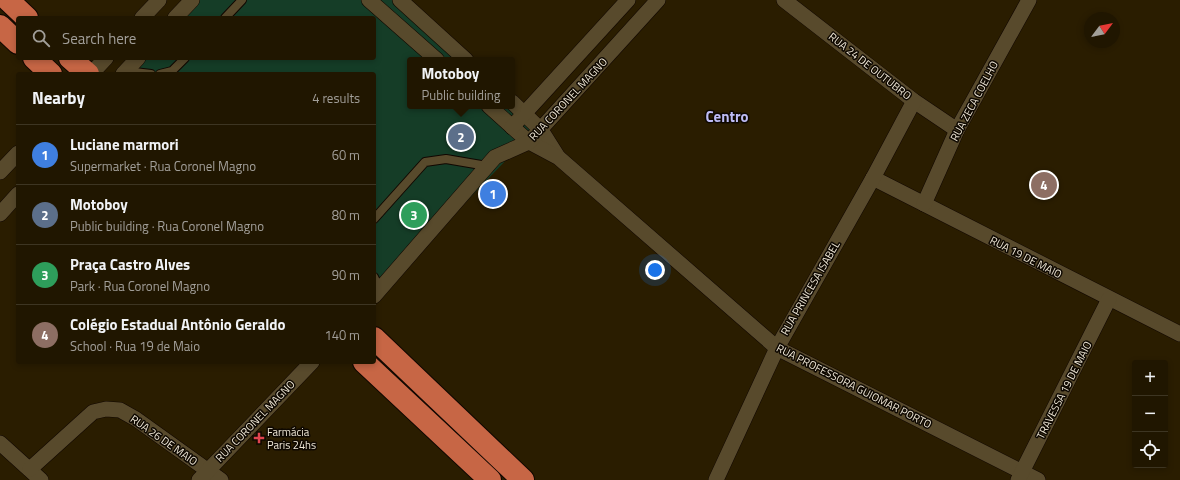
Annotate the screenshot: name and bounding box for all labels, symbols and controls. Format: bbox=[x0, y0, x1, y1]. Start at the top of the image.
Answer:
north arrow bbox=[1084, 12, 1120, 48]
search box bbox=[16, 16, 376, 60]
icon: search bbox=[30, 27, 52, 49]
text: Search here bbox=[62, 27, 136, 50]
street label: RUA 24 DE OUTUBRO bbox=[825, 29, 915, 103]
street label: RUA CORONEL MAGNO bbox=[525, 54, 611, 144]
popup bbox=[407, 57, 515, 109]
street label: RUA ZECA COELHO bbox=[946, 58, 1002, 144]
text: Motoboy bbox=[422, 62, 479, 85]
text: Nearby bbox=[32, 85, 85, 111]
text: Public building bbox=[422, 85, 500, 105]
text: 4 results bbox=[312, 88, 360, 108]
district label: Centro bbox=[706, 105, 749, 128]
pin: 2 bbox=[448, 122, 474, 152]
text: Luciane marmori bbox=[70, 133, 179, 156]
text: 1 bbox=[41, 145, 49, 165]
text: 60 m bbox=[332, 145, 360, 165]
text: Supermarket · Rua Coronel Magno bbox=[70, 156, 256, 176]
pin: 4 bbox=[1031, 170, 1057, 200]
pin: 1 bbox=[480, 179, 506, 209]
text: Motoboy bbox=[70, 193, 128, 216]
pin: 3 bbox=[401, 200, 427, 230]
text: 2 bbox=[41, 205, 49, 225]
text: 80 m bbox=[332, 205, 360, 225]
text: Public building · Rua Coronel Magno bbox=[70, 216, 264, 236]
street label: RUA 19 DE MAIO bbox=[987, 232, 1065, 282]
street label: RUA PRINCESA ISABEL bbox=[776, 237, 844, 338]
text: Praça Castro Alves bbox=[70, 253, 190, 276]
your location bbox=[645, 260, 665, 280]
text: 3 bbox=[41, 265, 49, 285]
text: 90 m bbox=[332, 265, 360, 285]
text: Park · Rua Coronel Magno bbox=[70, 276, 210, 296]
text: Colégio Estadual Antônio Geraldo bbox=[70, 313, 285, 336]
text: 4 bbox=[41, 325, 49, 345]
text: 140 m bbox=[324, 325, 360, 345]
text: School · Rua 19 de Maio bbox=[70, 336, 200, 356]
street label: TRAVESSA 19 DE MAIO bbox=[1032, 338, 1096, 442]
street label: RUA PROFESSORA GUIOMAR PORTO bbox=[774, 340, 934, 432]
map controls bbox=[1132, 360, 1168, 468]
button: + bbox=[1132, 360, 1168, 396]
street label: RUA CORONEL MAGNO bbox=[212, 377, 298, 465]
button: − bbox=[1132, 396, 1168, 432]
street label: RUA 26 DE MAIO bbox=[127, 411, 201, 469]
place label: Farmácia Paris 24hs bbox=[267, 424, 316, 453]
button: locate bbox=[1132, 432, 1168, 468]
marker: Farmácia Paris 24hs bbox=[254, 433, 264, 443]

